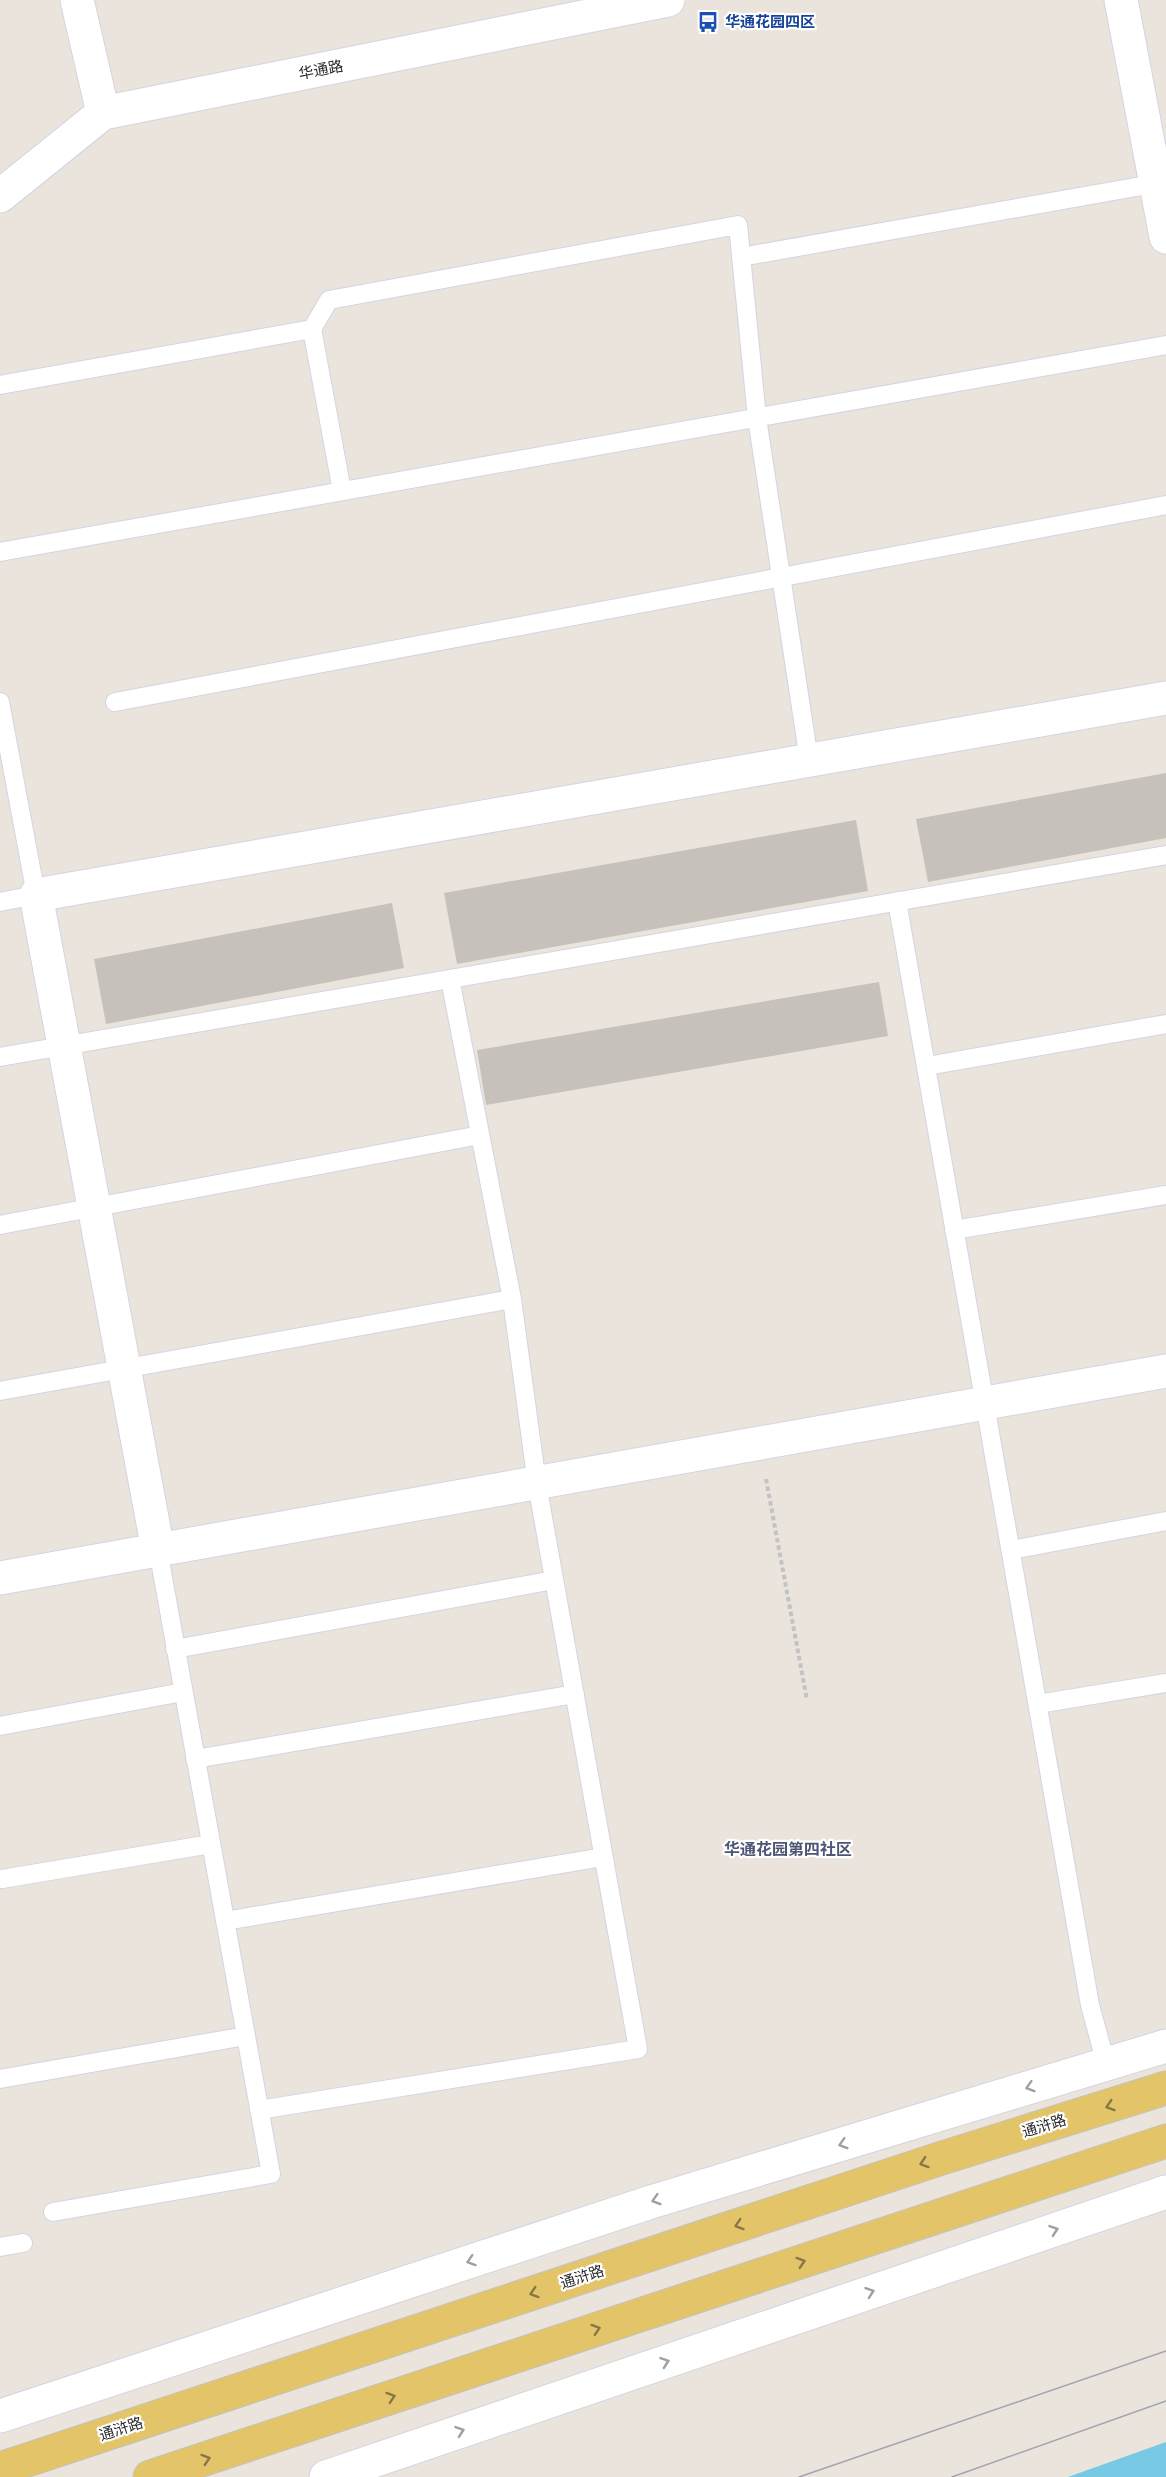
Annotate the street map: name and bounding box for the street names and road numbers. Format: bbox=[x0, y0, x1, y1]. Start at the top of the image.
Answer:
street label: 华通路 bbox=[297, 57, 345, 83]
street label: 通浒路 bbox=[1020, 2111, 1068, 2141]
street label: 通浒路 bbox=[558, 2261, 606, 2293]
street label: 通浒路 bbox=[97, 2413, 145, 2445]

